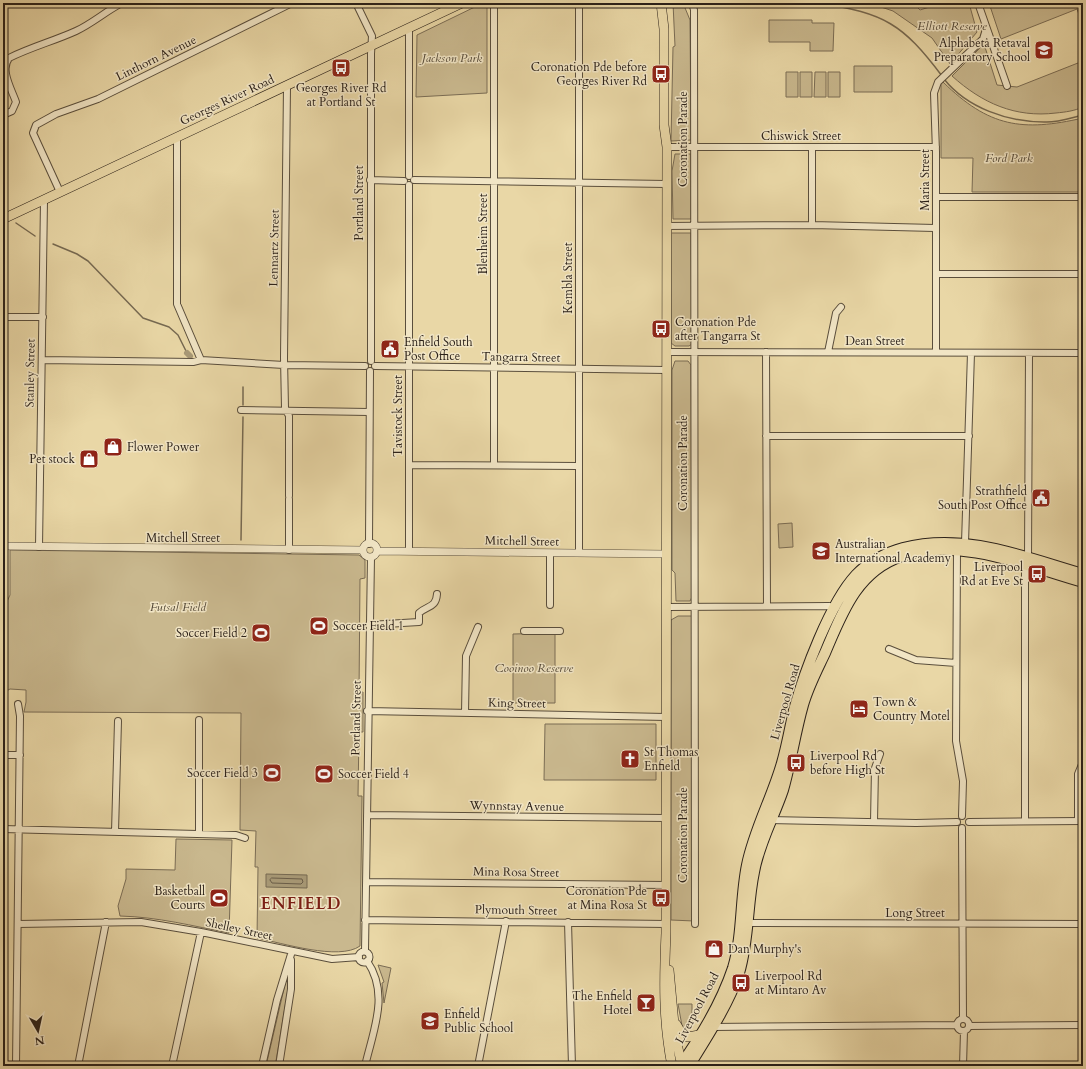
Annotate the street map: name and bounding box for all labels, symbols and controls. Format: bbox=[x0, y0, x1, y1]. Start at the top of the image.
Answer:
park label: Elliott Reserve bbox=[917, 18, 987, 34]
street label: Linthorn Avenue bbox=[113, 32, 199, 84]
place label: Alphabeta Retaval Preparatory School bbox=[934, 35, 1030, 65]
school or university icon: Alphabeta Retaval Preparatory School bbox=[1033, 39, 1055, 61]
park label: Jackson Park bbox=[419, 50, 482, 66]
bus stop icon: Georges River Rd at Portland St bbox=[330, 57, 352, 79]
place label: Coronation Pde before Georges River Rd bbox=[531, 59, 648, 89]
bus stop icon: Coronation Pde before Georges River Rd bbox=[650, 63, 672, 85]
street label: Georges River Road bbox=[177, 71, 277, 129]
place label: Georges River Rd at Portland St bbox=[296, 80, 387, 110]
street label: Coronation Parade bbox=[675, 91, 691, 187]
street label: Chiswick Street bbox=[761, 128, 841, 144]
street label: Maria Street bbox=[917, 149, 933, 211]
park label: Ford Park bbox=[985, 150, 1033, 166]
street label: Portland Street bbox=[351, 165, 367, 241]
street label: Blenheim Street bbox=[475, 193, 491, 275]
street label: Lennartz Street bbox=[265, 209, 283, 287]
street label: Kembla Street bbox=[560, 242, 576, 314]
place label: Coronation Pde after Tangarra St bbox=[675, 314, 761, 344]
bus stop icon: Coronation Pde after Tangarra St bbox=[650, 318, 672, 340]
street label: Dean Street bbox=[845, 333, 905, 349]
place label: Enfield South Post Office bbox=[404, 334, 473, 364]
street label: Stanley Street bbox=[21, 338, 39, 408]
public building icon: Enfield South Post Office bbox=[379, 338, 401, 360]
street label: Tangarra Street bbox=[481, 348, 561, 366]
street label: Tavistock Street bbox=[390, 375, 406, 457]
street label: Coronation Parade bbox=[675, 415, 691, 511]
shop icon: Flower Power bbox=[102, 436, 124, 458]
place label: Flower Power bbox=[127, 439, 200, 455]
shop icon: Pet stock bbox=[78, 448, 100, 470]
place label: Pet stock bbox=[29, 451, 76, 467]
place label: Strathfield South Post Office bbox=[938, 483, 1028, 513]
public building icon: Strathfield South Post Office bbox=[1030, 487, 1052, 509]
street label: Mitchell Street bbox=[146, 530, 220, 546]
street label: Mitchell Street bbox=[485, 532, 559, 550]
place label: Australian International Academy bbox=[835, 536, 952, 566]
school or university icon: Australian International Academy bbox=[810, 540, 832, 562]
place label: Liverpool Rd at Eve St bbox=[961, 559, 1023, 589]
bus stop icon: Liverpool Rd at Eve St bbox=[1026, 563, 1048, 585]
park label: Futsal Field bbox=[150, 599, 207, 615]
sports icon: Soccer Field 1 bbox=[308, 615, 330, 637]
place label: Soccer Field 1 bbox=[333, 618, 404, 634]
sports icon: Soccer Field 2 bbox=[250, 622, 272, 644]
place label: Soccer Field 2 bbox=[176, 625, 247, 641]
park label: Cooinoo Reserve bbox=[495, 660, 574, 676]
street label: Liverpool Road bbox=[766, 661, 804, 742]
street label: Portland Street bbox=[347, 680, 365, 756]
street label: King Street bbox=[488, 694, 546, 712]
place label: Town & Country Motel bbox=[873, 694, 950, 724]
hotel icon: Town & Country Motel bbox=[848, 698, 870, 720]
place label: St Thomas Enfield bbox=[644, 744, 698, 774]
church icon: St Thomas Enfield bbox=[619, 748, 641, 770]
place label: Liverpool Rd before High St bbox=[810, 748, 885, 778]
bus stop icon: Liverpool Rd before High St bbox=[785, 752, 807, 774]
sports icon: Soccer Field 3 bbox=[261, 762, 283, 784]
sports icon: Soccer Field 4 bbox=[313, 763, 335, 785]
place label: Soccer Field 3 bbox=[187, 765, 258, 781]
place label: Soccer Field 4 bbox=[338, 766, 409, 782]
street label: Coronation Parade bbox=[675, 787, 691, 883]
street label: Wynnstay Avenue bbox=[469, 797, 564, 815]
street label: Mina Rosa Street bbox=[473, 863, 559, 881]
place label: Basketball Courts bbox=[154, 883, 205, 913]
place label: Coronation Pde at Mina Rosa St bbox=[566, 883, 647, 913]
sports icon: Basketball Courts bbox=[208, 887, 230, 909]
bus stop icon: Coronation Pde at Mina Rosa St bbox=[650, 887, 672, 909]
district label: ENFIELD bbox=[261, 893, 341, 915]
street label: Plymouth Street bbox=[475, 901, 557, 919]
street label: Long Street bbox=[885, 905, 945, 921]
street label: Shelley Street bbox=[204, 914, 274, 944]
shop icon: Dan Murphy's bbox=[703, 938, 725, 960]
place label: Dan Murphy's bbox=[728, 941, 801, 957]
place label: Liverpool Rd at Mintaro Av bbox=[755, 968, 827, 998]
street label: Liverpool Road bbox=[671, 969, 723, 1046]
bus stop icon: Liverpool Rd at Mintaro Av bbox=[730, 972, 752, 994]
place label: The Enfield Hotel bbox=[572, 988, 633, 1018]
bar icon: The Enfield Hotel bbox=[635, 992, 657, 1014]
place label: Enfield Public School bbox=[444, 1006, 513, 1036]
school or university icon: Enfield Public School bbox=[419, 1010, 441, 1032]
north arrow bbox=[18, 1011, 58, 1051]
text: N bbox=[33, 1032, 45, 1049]

